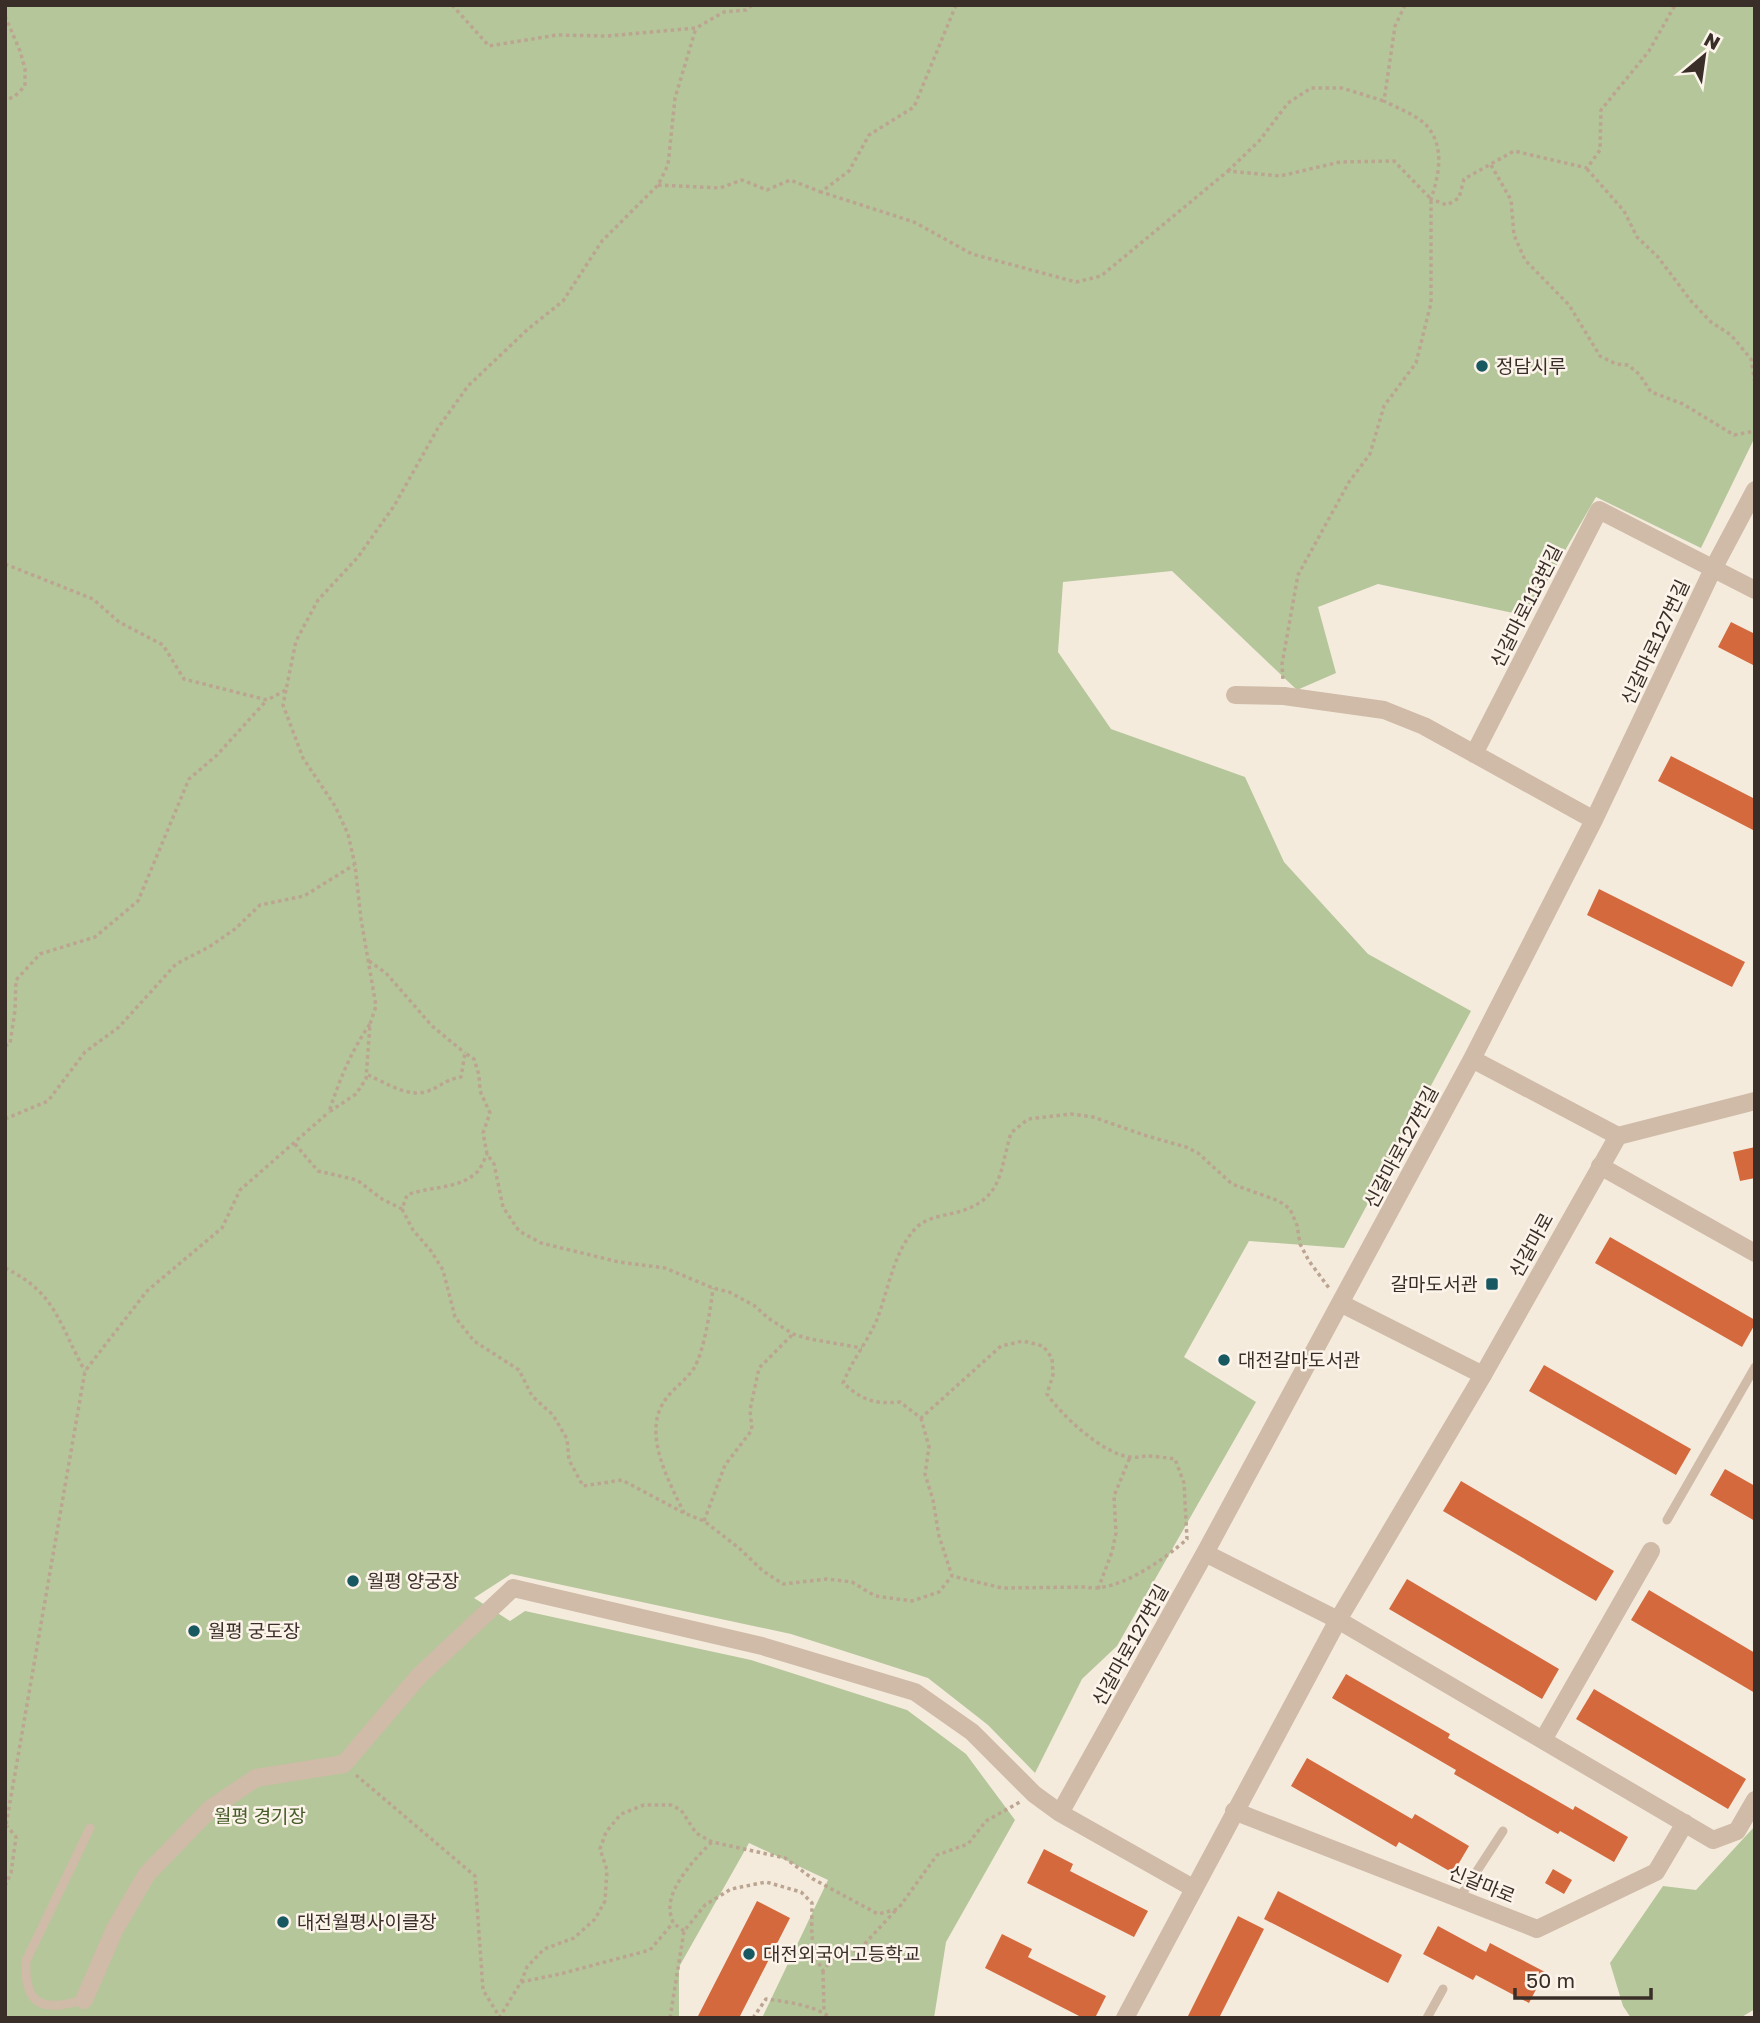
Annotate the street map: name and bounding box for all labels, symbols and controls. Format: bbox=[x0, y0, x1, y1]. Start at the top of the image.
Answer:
north arrow bbox=[1669, 21, 1739, 91]
text: N bbox=[1701, 27, 1724, 54]
place label: 정담시루 bbox=[1496, 354, 1566, 377]
marker: 정담시루 bbox=[1474, 358, 1490, 374]
street label: 신갈마로113번길 bbox=[1485, 541, 1566, 671]
street label: 신갈마로127번길 bbox=[1616, 576, 1694, 708]
street label: 신갈마로127번길 bbox=[1359, 1082, 1442, 1212]
street label: 신갈마로 bbox=[1504, 1209, 1558, 1281]
place label: 갈마도서관 bbox=[1391, 1272, 1478, 1295]
marker: 갈마도서관 bbox=[1484, 1276, 1500, 1292]
place label: 대전갈마도서관 bbox=[1238, 1348, 1360, 1371]
marker: 대전갈마도서관 bbox=[1216, 1352, 1232, 1368]
place label: 월평 양궁장 bbox=[367, 1569, 459, 1592]
marker: 월평 양궁장 bbox=[345, 1573, 361, 1589]
street label: 신갈마로127번길 bbox=[1087, 1580, 1172, 1709]
place label: 월평 궁도장 bbox=[208, 1619, 300, 1642]
marker: 월평 궁도장 bbox=[186, 1623, 202, 1639]
park label: 월평 경기장 bbox=[214, 1804, 306, 1827]
street label: 신갈마로 bbox=[1445, 1860, 1519, 1907]
place label: 대전월평사이클장 bbox=[297, 1910, 437, 1933]
marker: 대전월평사이클장 bbox=[275, 1914, 291, 1930]
place label: 대전외국어고등학교 bbox=[763, 1942, 920, 1965]
marker: 대전외국어고등학교 bbox=[741, 1946, 757, 1962]
scale bar bbox=[1515, 1956, 1652, 2000]
text: 50 m bbox=[1526, 1967, 1575, 1993]

